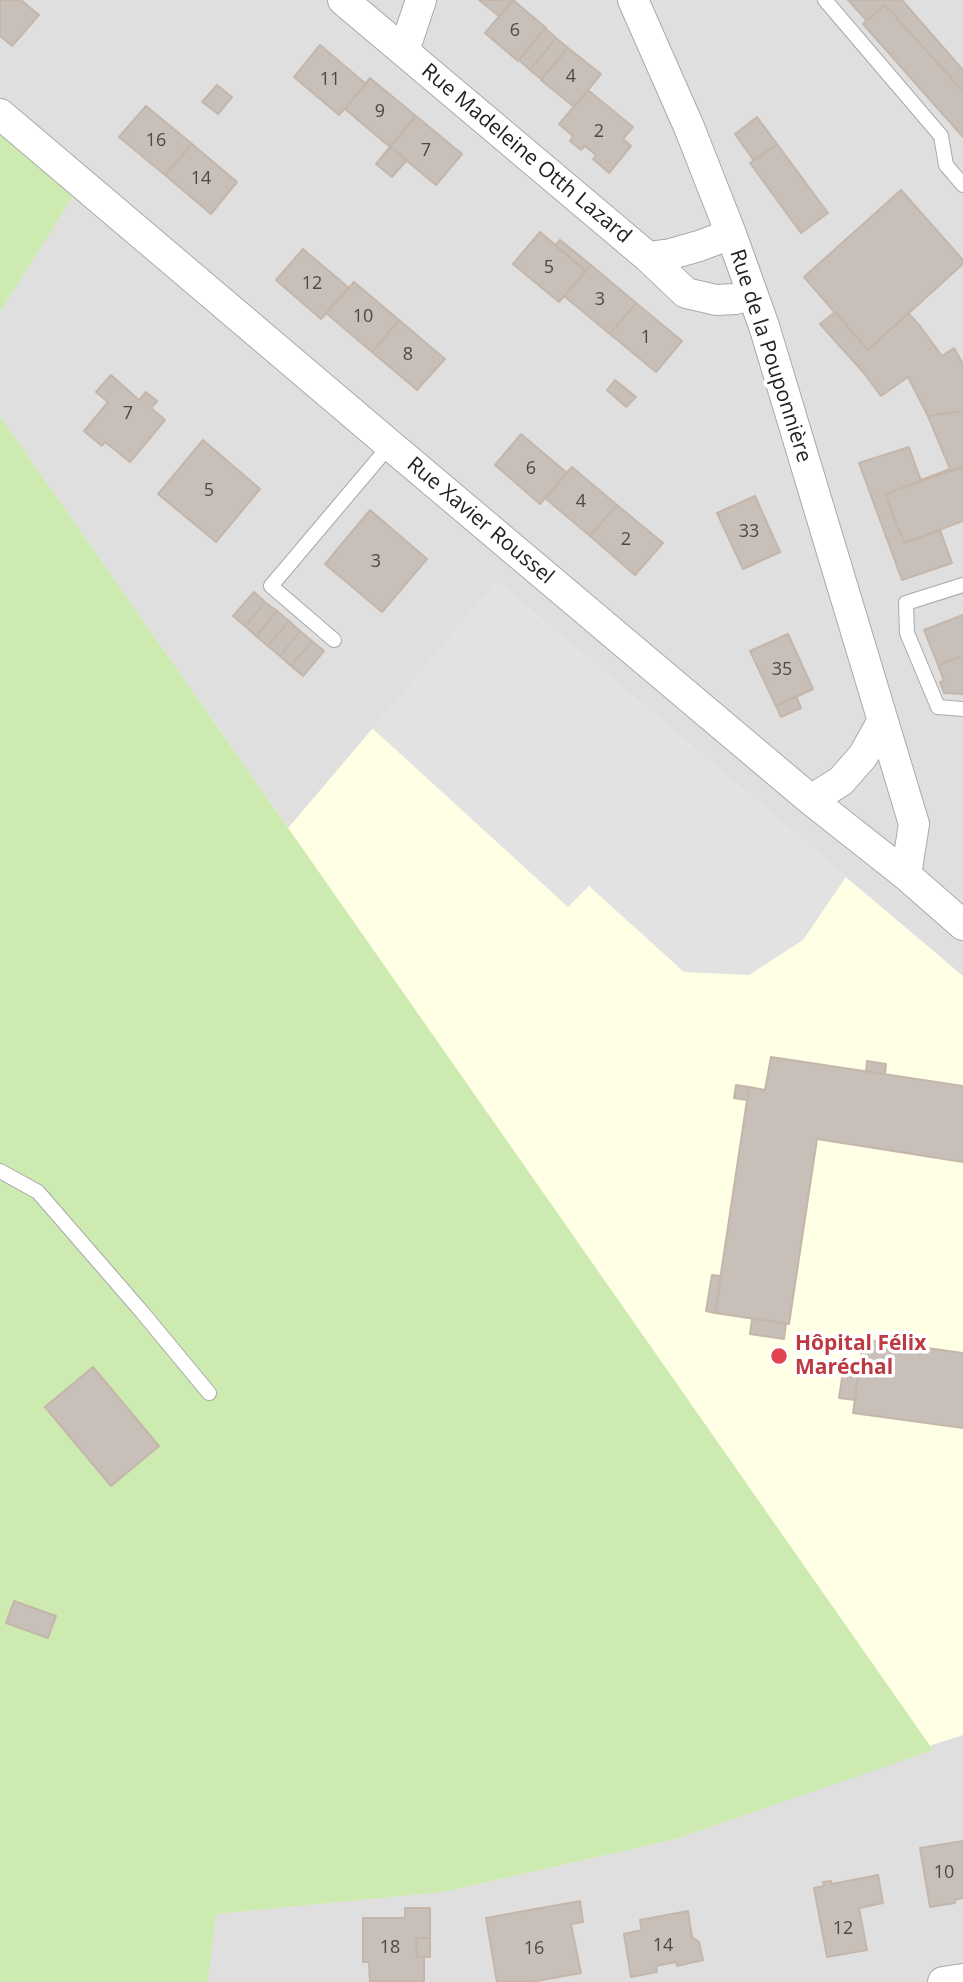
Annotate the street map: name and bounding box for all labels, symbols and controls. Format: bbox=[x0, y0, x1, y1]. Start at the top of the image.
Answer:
house number: 6 bbox=[510, 20, 520, 42]
street label: Rue Madeleine Otth Lazard bbox=[416, 59, 636, 249]
house number: 4 bbox=[566, 66, 576, 88]
house number: 11 bbox=[320, 69, 340, 91]
house number: 9 bbox=[375, 101, 385, 123]
house number: 2 bbox=[594, 121, 604, 143]
house number: 16 bbox=[146, 130, 166, 152]
house number: 7 bbox=[421, 140, 431, 162]
house number: 14 bbox=[191, 168, 211, 190]
street label: Rue de la Pouponnière bbox=[724, 246, 816, 466]
house number: 5 bbox=[544, 257, 554, 279]
house number: 12 bbox=[302, 273, 322, 295]
house number: 3 bbox=[595, 289, 605, 311]
house number: 10 bbox=[353, 306, 373, 328]
house number: 1 bbox=[641, 327, 651, 349]
house number: 8 bbox=[403, 344, 413, 366]
house number: 7 bbox=[123, 403, 133, 425]
street label: Rue Xavier Roussel bbox=[401, 452, 559, 590]
house number: 6 bbox=[526, 458, 536, 480]
house number: 5 bbox=[204, 480, 214, 502]
house number: 4 bbox=[576, 491, 586, 513]
house number: 33 bbox=[739, 521, 759, 543]
house number: 2 bbox=[621, 529, 631, 551]
house number: 3 bbox=[371, 551, 381, 573]
house number: 35 bbox=[772, 659, 792, 681]
place label: Hôpital Félix Maréchal bbox=[795, 1331, 926, 1381]
marker: Hôpital Félix Maréchal bbox=[769, 1346, 789, 1366]
house number: 10 bbox=[934, 1862, 954, 1884]
house number: 12 bbox=[833, 1918, 853, 1940]
house number: 14 bbox=[653, 1935, 673, 1957]
house number: 18 bbox=[380, 1937, 400, 1959]
house number: 16 bbox=[524, 1938, 544, 1960]

